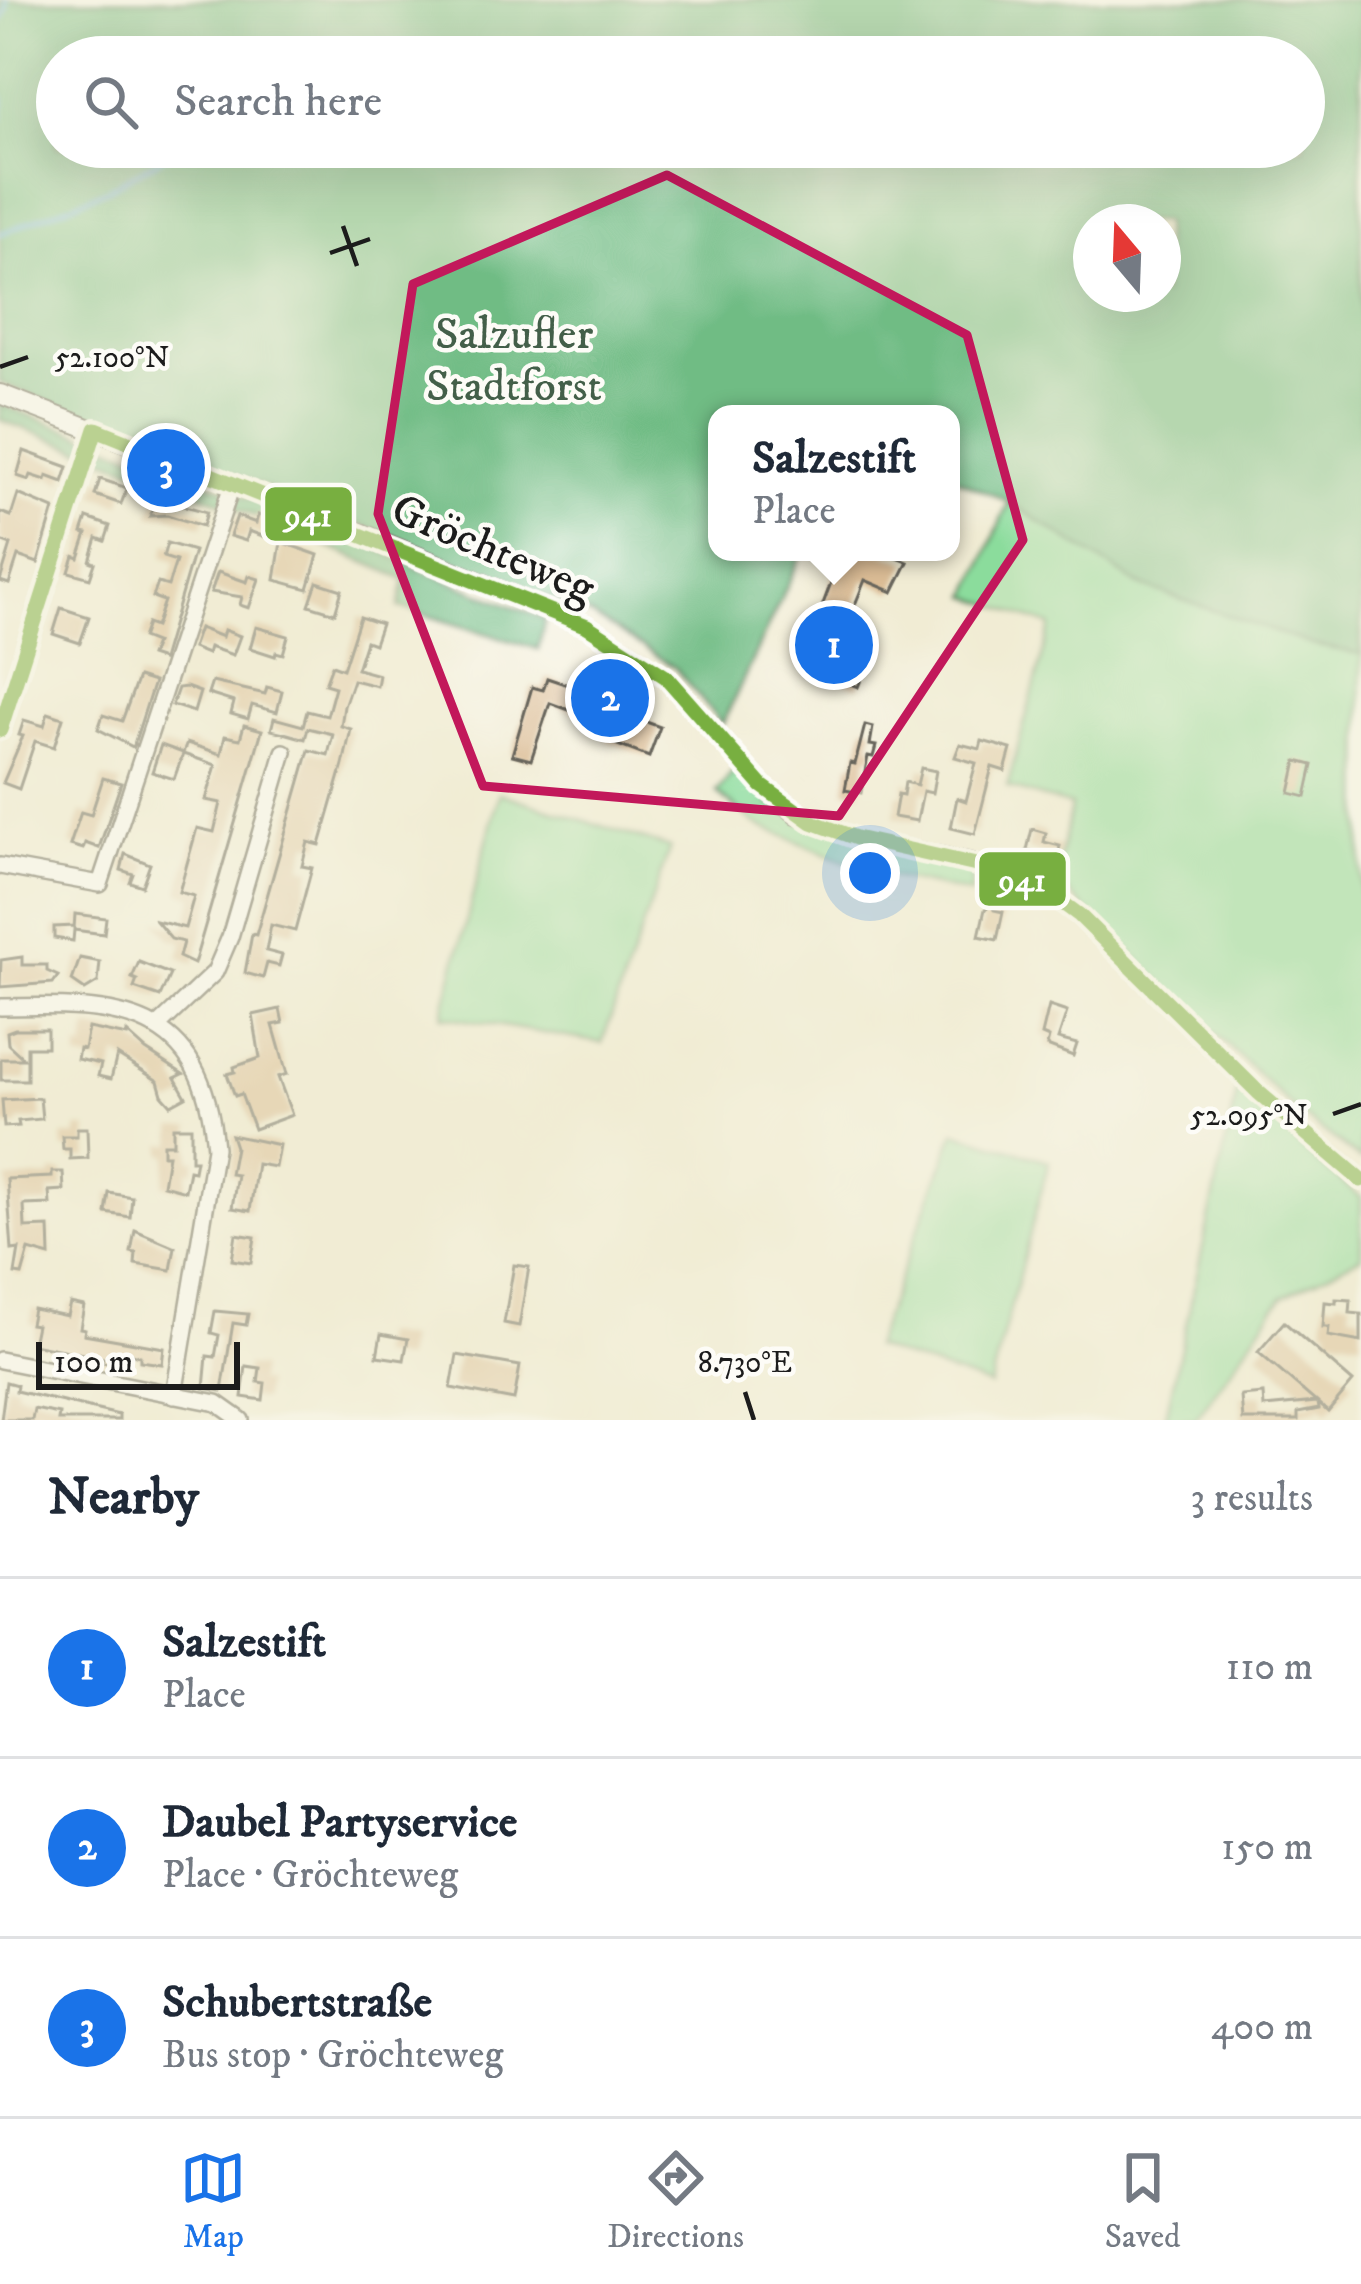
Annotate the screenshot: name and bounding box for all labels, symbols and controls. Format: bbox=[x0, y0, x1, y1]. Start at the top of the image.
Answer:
search box bbox=[36, 36, 1325, 168]
icon: search bbox=[78, 69, 144, 135]
text: Search here bbox=[174, 74, 382, 130]
north arrow bbox=[1073, 204, 1181, 312]
park label: Salzufler Stadtforst bbox=[426, 307, 602, 415]
text: 52.100°N bbox=[55, 340, 169, 377]
popup bbox=[708, 405, 960, 561]
pin: 3 bbox=[127, 423, 205, 513]
text: Salzestift bbox=[752, 431, 916, 487]
street label: Gröchteweg bbox=[383, 482, 603, 618]
line badge: 941 bbox=[263, 485, 354, 543]
text: Place bbox=[752, 487, 836, 536]
text: 941 bbox=[282, 496, 332, 537]
pin: 1 bbox=[795, 600, 873, 690]
pin: 2 bbox=[571, 653, 649, 743]
your location bbox=[840, 843, 900, 903]
line badge: 941 bbox=[977, 850, 1068, 908]
text: 941 bbox=[996, 861, 1046, 902]
text: 52.095°N bbox=[1190, 1098, 1308, 1135]
scale bar bbox=[36, 1336, 240, 1389]
text: 100 m bbox=[54, 1342, 133, 1383]
text: 8.730°E bbox=[698, 1345, 792, 1382]
text: Nearby bbox=[48, 1466, 199, 1530]
text: 3 results bbox=[1190, 1474, 1313, 1523]
text: Salzestift bbox=[162, 1615, 326, 1671]
text: 1 bbox=[80, 1643, 94, 1692]
text: 110 m bbox=[1226, 1643, 1313, 1692]
text: Place bbox=[162, 1671, 246, 1720]
text: Daubel Partyservice bbox=[162, 1795, 517, 1851]
text: 2 bbox=[77, 1823, 97, 1872]
text: 150 m bbox=[1221, 1823, 1313, 1872]
text: Place · Gröchteweg bbox=[162, 1851, 458, 1900]
text: Schubertstraße bbox=[162, 1975, 432, 2031]
text: 3 bbox=[80, 2003, 94, 2052]
text: 400 m bbox=[1211, 2003, 1313, 2052]
text: Bus stop · Gröchteweg bbox=[162, 2031, 503, 2080]
tab: Map bbox=[180, 2145, 246, 2258]
tab: Directions bbox=[607, 2145, 744, 2258]
tab: Saved bbox=[1105, 2145, 1181, 2258]

